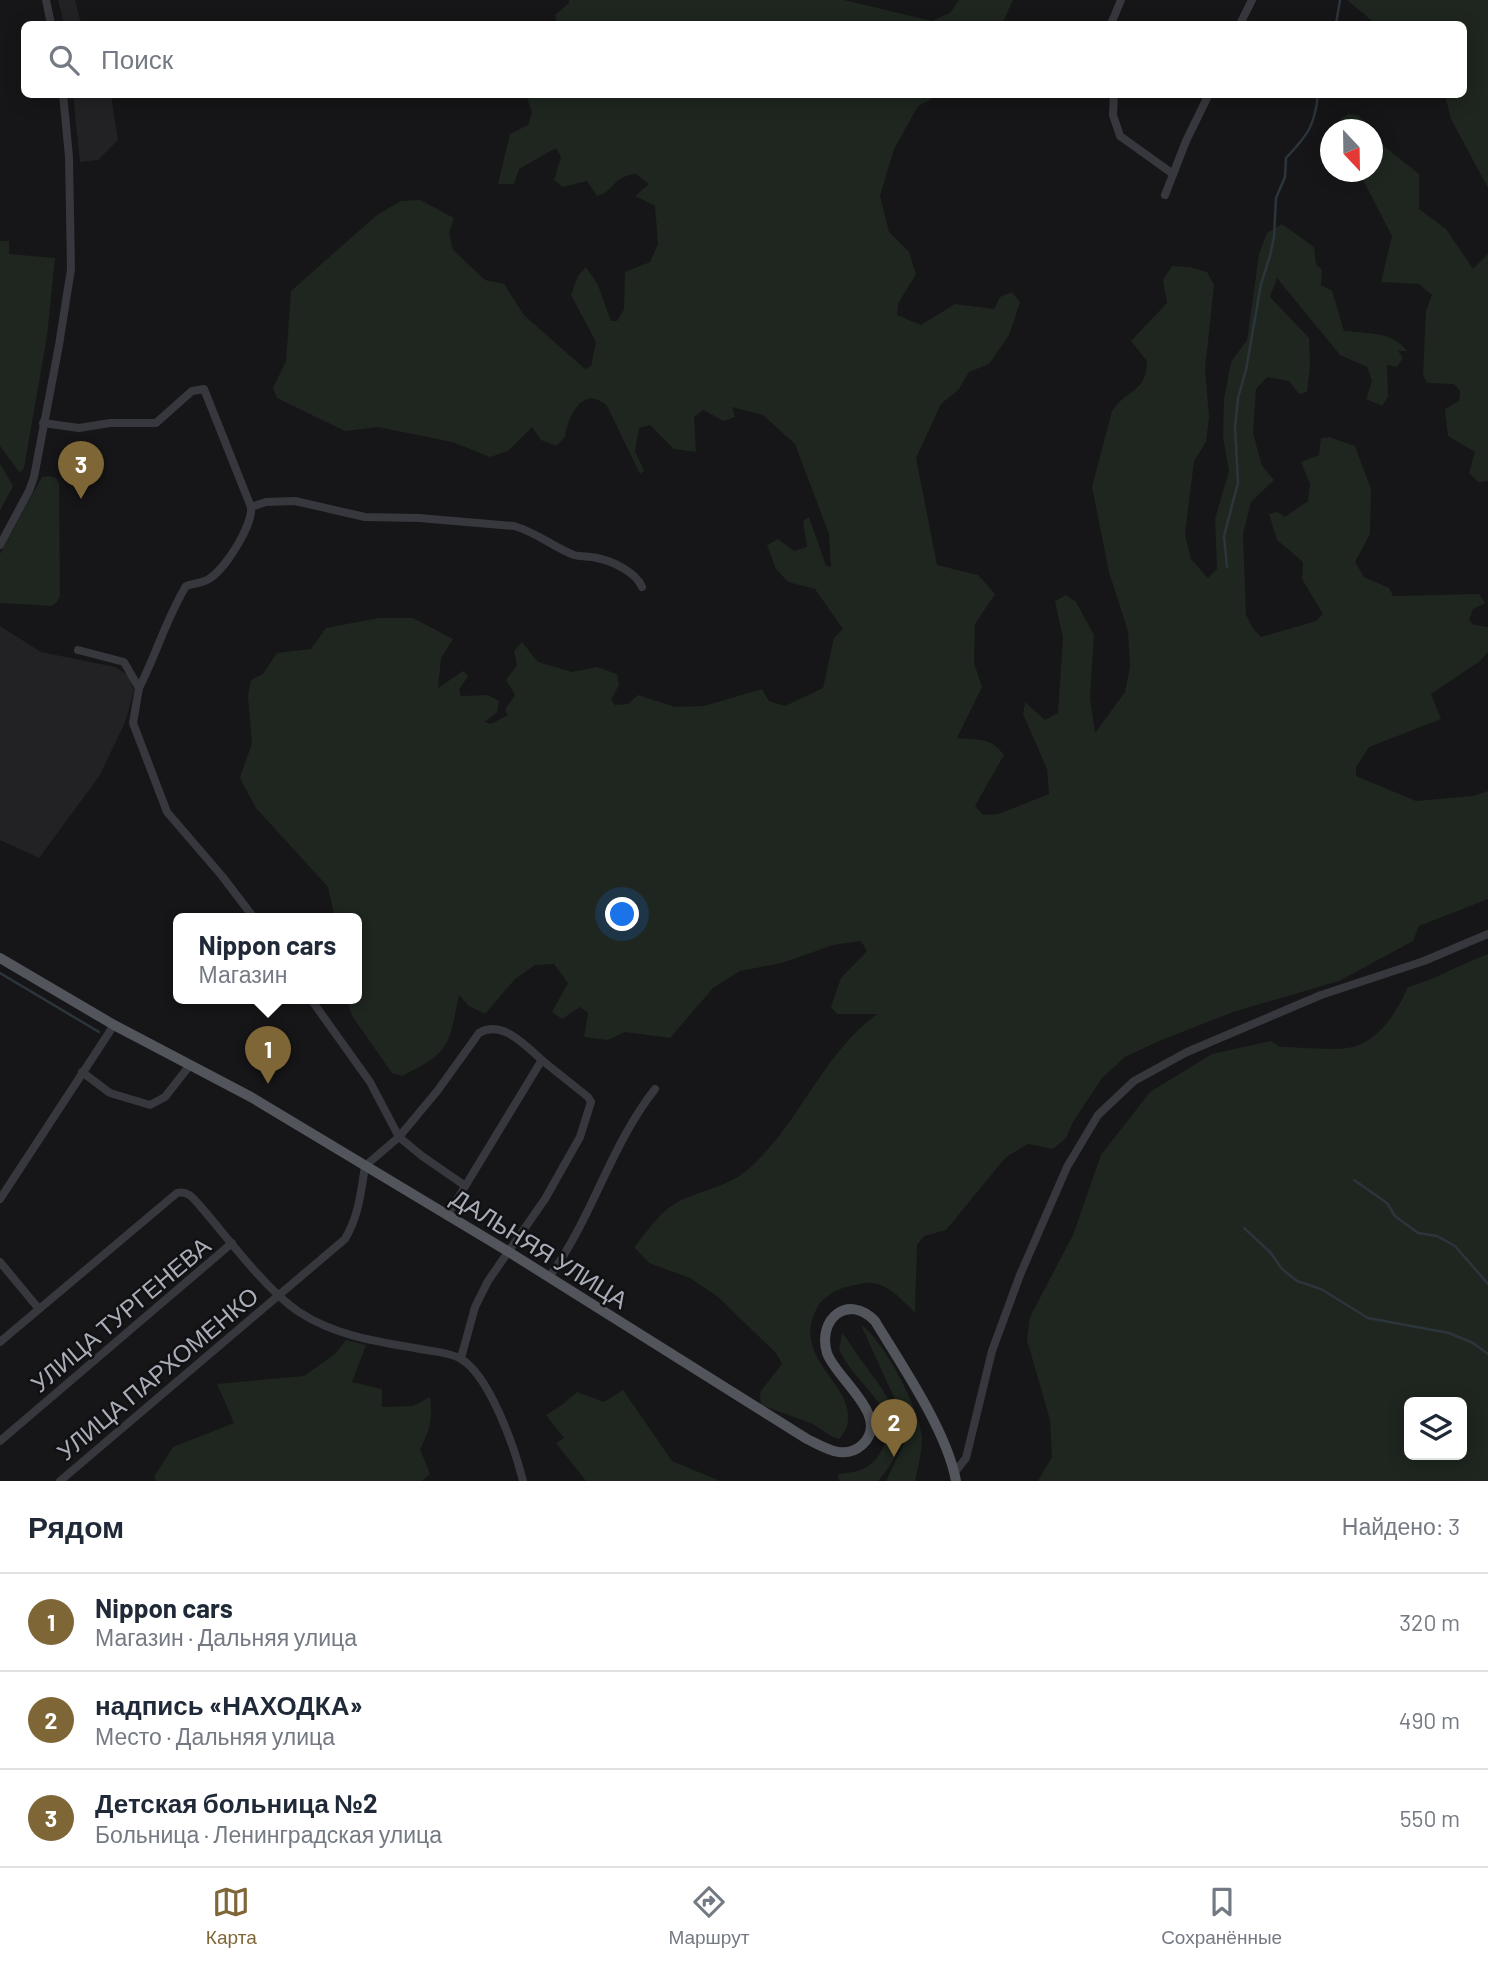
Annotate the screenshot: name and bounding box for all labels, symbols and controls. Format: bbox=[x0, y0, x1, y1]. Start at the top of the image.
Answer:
search box bbox=[21, 21, 1467, 98]
icon: search bbox=[45, 41, 83, 79]
text: Поиск bbox=[101, 43, 173, 74]
north arrow bbox=[1320, 119, 1383, 182]
pin: 3 bbox=[58, 441, 104, 499]
your location bbox=[605, 897, 639, 931]
popup bbox=[173, 913, 362, 1004]
text: Nippon cars bbox=[199, 929, 336, 960]
text: Магазин bbox=[199, 960, 287, 988]
pin: 1 bbox=[245, 1026, 291, 1084]
street label: ДАЛЬНЯЯ УЛИЦА bbox=[447, 1182, 633, 1314]
street label: УЛИЦА ТУРГЕНЕВА bbox=[24, 1230, 216, 1398]
street label: УЛИЦА ПАРХОМЕНКО bbox=[50, 1280, 264, 1466]
map controls bbox=[1404, 1397, 1467, 1460]
button: layers bbox=[1404, 1397, 1467, 1460]
pin: 2 bbox=[871, 1399, 917, 1457]
text: Рядом bbox=[28, 1508, 124, 1544]
text: Найдено: 3 bbox=[1342, 1512, 1460, 1540]
text: Nippon cars bbox=[95, 1592, 233, 1623]
text: 1 bbox=[47, 1608, 55, 1636]
text: 320 m bbox=[1399, 1608, 1460, 1636]
text: Магазин · Дальняя улица bbox=[95, 1623, 357, 1651]
text: надпись «НАХОДКА» bbox=[95, 1689, 363, 1720]
text: 2 bbox=[45, 1706, 57, 1734]
text: 490 m bbox=[1399, 1706, 1460, 1734]
text: Место · Дальняя улица bbox=[95, 1722, 335, 1750]
text: Детская больница №2 bbox=[95, 1787, 378, 1818]
text: 3 bbox=[45, 1804, 57, 1832]
text: 550 m bbox=[1400, 1804, 1460, 1832]
text: Больница · Ленинградская улица bbox=[95, 1820, 442, 1848]
tab: Карта bbox=[206, 1883, 257, 1949]
tab: Маршрут bbox=[668, 1883, 749, 1949]
tab: Сохранённые bbox=[1161, 1883, 1282, 1949]

